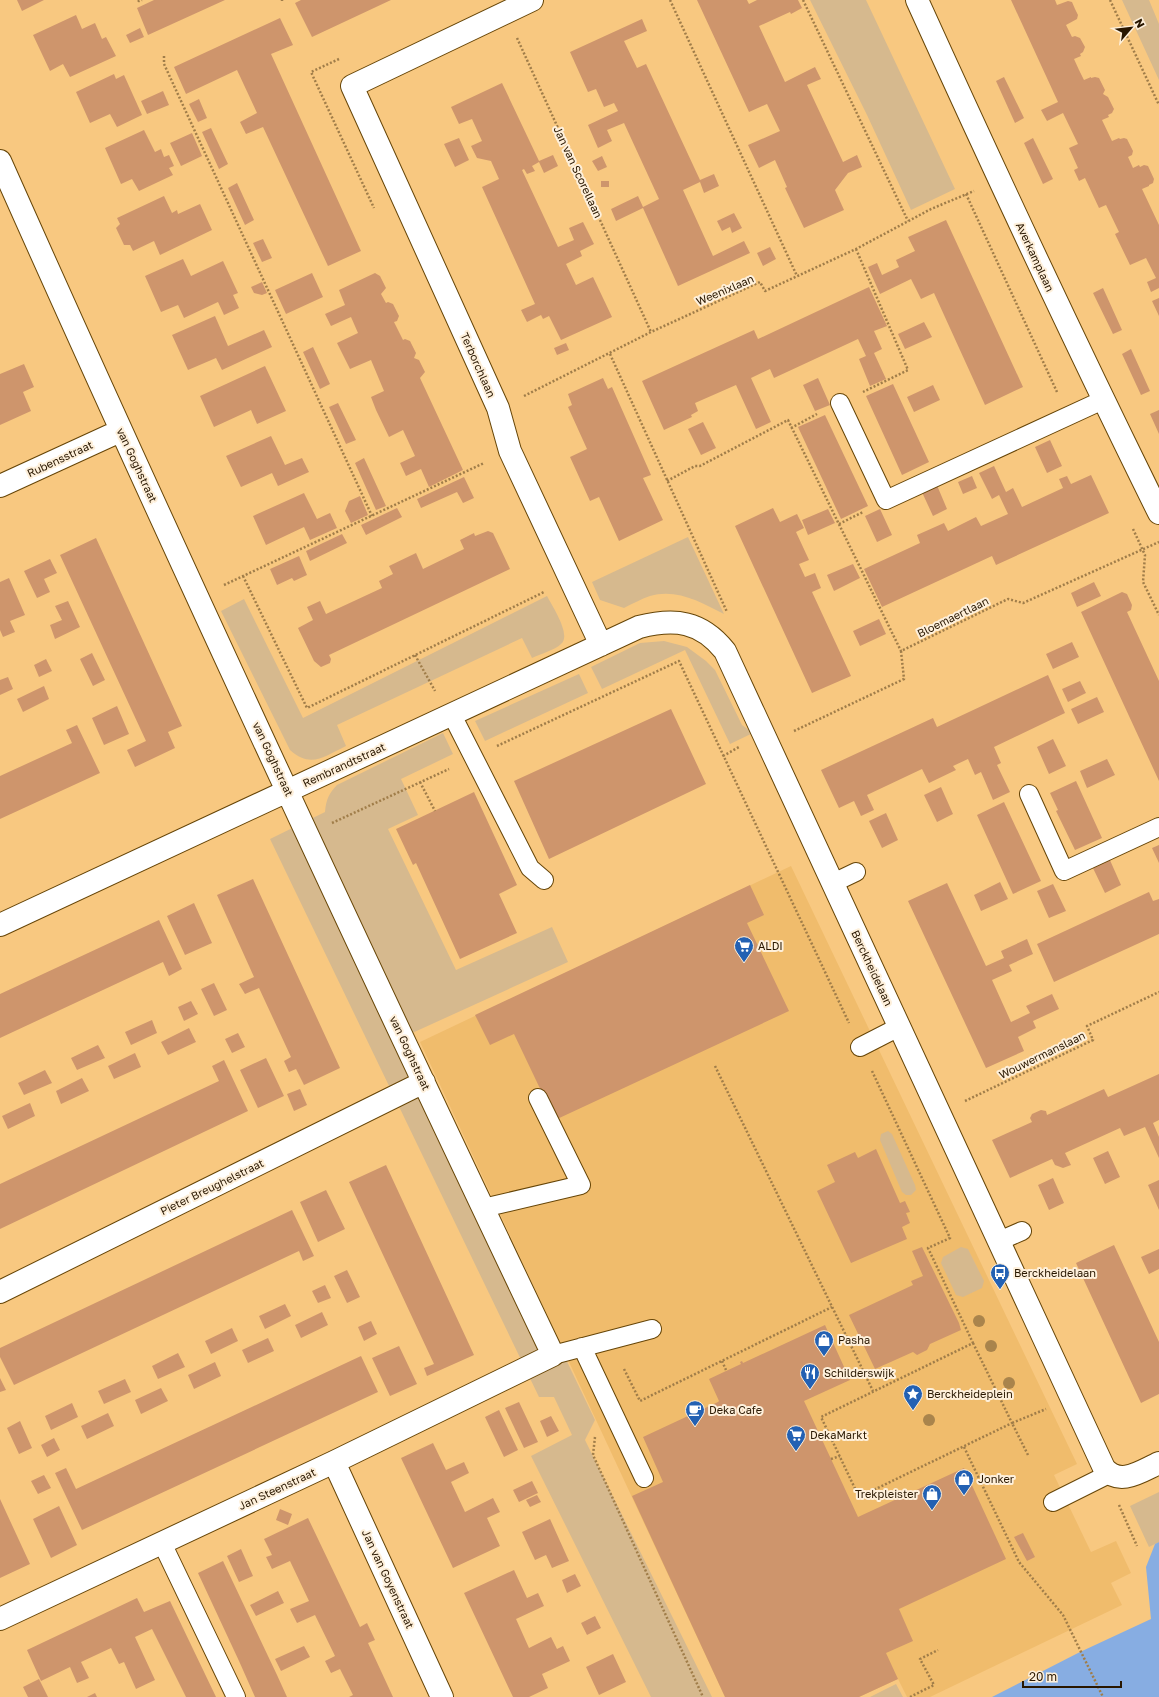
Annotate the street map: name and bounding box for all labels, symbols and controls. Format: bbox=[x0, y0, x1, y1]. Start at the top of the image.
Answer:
north arrow bbox=[1111, 8, 1151, 48]
text: N bbox=[1133, 16, 1148, 30]
street label: Jan van Scorellaan bbox=[551, 124, 605, 220]
street label: Averkamplaan bbox=[1014, 220, 1057, 293]
street label: Weenixlaan bbox=[694, 272, 756, 308]
street label: Terborchlaan bbox=[458, 330, 499, 399]
street label: van Goghstraat bbox=[115, 426, 160, 504]
street label: Rubensstraat bbox=[25, 438, 95, 479]
street label: Bloemaertlaan bbox=[915, 594, 991, 639]
street label: van Goghstraat bbox=[251, 720, 296, 798]
street label: Rembrandtstraat bbox=[300, 740, 387, 789]
street label: Berckheidelaan bbox=[849, 928, 896, 1008]
supermarket icon: ALDI bbox=[733, 935, 755, 963]
place label: ALDI bbox=[758, 939, 783, 952]
street label: van Goghstraat bbox=[388, 1014, 433, 1092]
street label: Wouwermanslaan bbox=[997, 1028, 1087, 1081]
street label: Pieter Breughelstraat bbox=[158, 1156, 266, 1217]
bus stop icon: Berckheidelaan bbox=[989, 1262, 1011, 1290]
place label: Berckheidelaan bbox=[1014, 1266, 1096, 1279]
shop icon: Pasha bbox=[813, 1329, 835, 1357]
place label: Pasha bbox=[838, 1333, 870, 1346]
restaurant icon: Schilderswijk bbox=[799, 1362, 821, 1390]
place label: Schilderswijk bbox=[824, 1366, 894, 1379]
place icon: Berckheideplein bbox=[902, 1383, 924, 1411]
place label: Berckheideplein bbox=[927, 1387, 1013, 1400]
cafe icon: Deka Cafe bbox=[684, 1399, 706, 1427]
place label: Deka Cafe bbox=[709, 1403, 762, 1416]
supermarket icon: DekaMarkt bbox=[785, 1424, 807, 1452]
place label: DekaMarkt bbox=[810, 1428, 867, 1441]
street label: Jan Steenstraat bbox=[236, 1465, 317, 1512]
shop icon: Jonker bbox=[953, 1468, 975, 1496]
place label: Jonker bbox=[978, 1472, 1015, 1485]
shop icon: Trekpleister bbox=[921, 1483, 943, 1511]
place label: Trekpleister bbox=[855, 1487, 919, 1500]
street label: Jan van Goyenstraat bbox=[360, 1527, 417, 1630]
scale bar bbox=[1023, 1663, 1121, 1689]
text: 20 m bbox=[1029, 1669, 1057, 1684]

